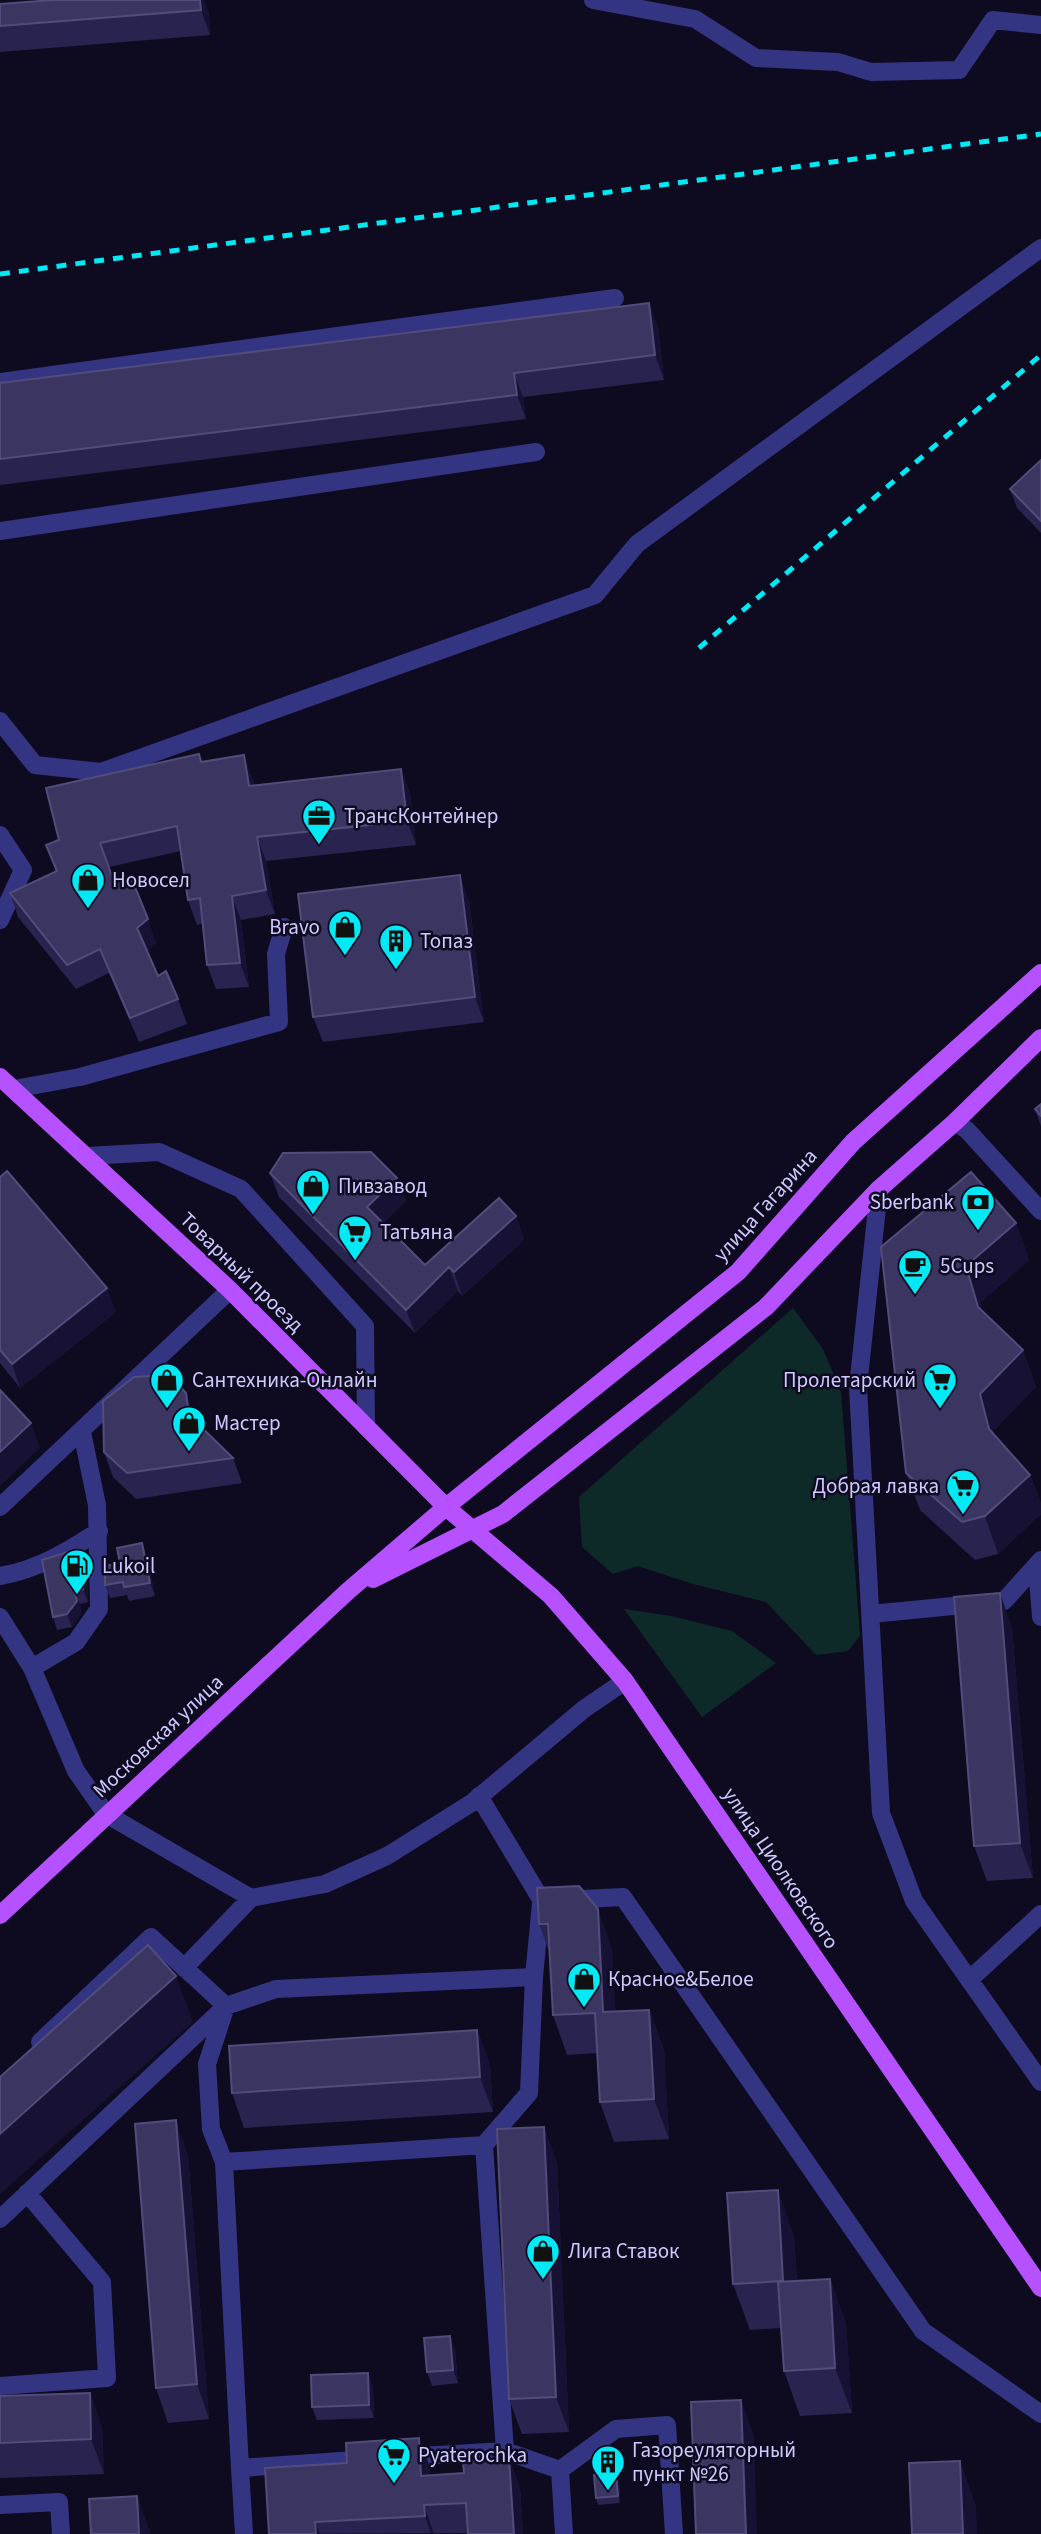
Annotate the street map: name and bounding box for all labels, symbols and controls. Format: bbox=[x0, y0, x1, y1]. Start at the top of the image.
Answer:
office icon: ТрансКонтейнер bbox=[300, 797, 338, 846]
place label: ТрансКонтейнер bbox=[344, 801, 498, 831]
shop icon: Новосел bbox=[69, 861, 107, 910]
place label: Новосел bbox=[112, 865, 190, 895]
shop icon: Bravo bbox=[326, 908, 364, 957]
place label: Bravo bbox=[269, 912, 320, 942]
building icon: Топаз bbox=[377, 922, 415, 971]
place label: Топаз bbox=[420, 926, 473, 956]
street label: улица Гагарина bbox=[706, 1142, 824, 1268]
shop icon: Пивзавод bbox=[294, 1167, 332, 1216]
place label: Пивзавод bbox=[338, 1171, 427, 1201]
bank icon: Sberbank bbox=[959, 1183, 997, 1232]
place label: Sberbank bbox=[870, 1187, 955, 1217]
street label: Товарный проезд bbox=[173, 1205, 311, 1339]
supermarket icon: Татьяна bbox=[336, 1213, 374, 1262]
place label: Татьяна bbox=[380, 1217, 453, 1247]
cafe icon: 5Cups bbox=[896, 1247, 934, 1296]
place label: 5Cups bbox=[940, 1251, 994, 1281]
shop icon: Сантехника-Онлайн bbox=[148, 1361, 186, 1410]
supermarket icon: Пролетарский bbox=[921, 1361, 959, 1410]
place label: Сантехника-Онлайн bbox=[192, 1365, 378, 1395]
place label: Пролетарский bbox=[783, 1365, 916, 1395]
shop icon: Мастер bbox=[170, 1404, 208, 1453]
place label: Мастер bbox=[214, 1408, 281, 1438]
supermarket icon: Добрая лавка bbox=[944, 1467, 982, 1516]
place label: Добрая лавка bbox=[813, 1471, 939, 1501]
fuel station icon: Lukoil bbox=[58, 1547, 96, 1596]
place label: Lukoil bbox=[102, 1551, 155, 1581]
street label: Московская улица bbox=[86, 1667, 230, 1805]
street label: улица Циолковского bbox=[716, 1781, 846, 1955]
shop icon: Красное&Белое bbox=[565, 1960, 603, 2009]
place label: Красное&Белое bbox=[608, 1964, 754, 1994]
shop icon: Лига Ставок bbox=[524, 2232, 562, 2281]
place label: Лига Ставок bbox=[568, 2236, 680, 2266]
place label: Газореуляторный пункт №26 bbox=[632, 2435, 796, 2489]
supermarket icon: Pyaterochka bbox=[375, 2436, 413, 2485]
place label: Pyaterochka bbox=[418, 2440, 527, 2470]
building icon: Газореуляторный пункт №26 bbox=[589, 2443, 627, 2492]

